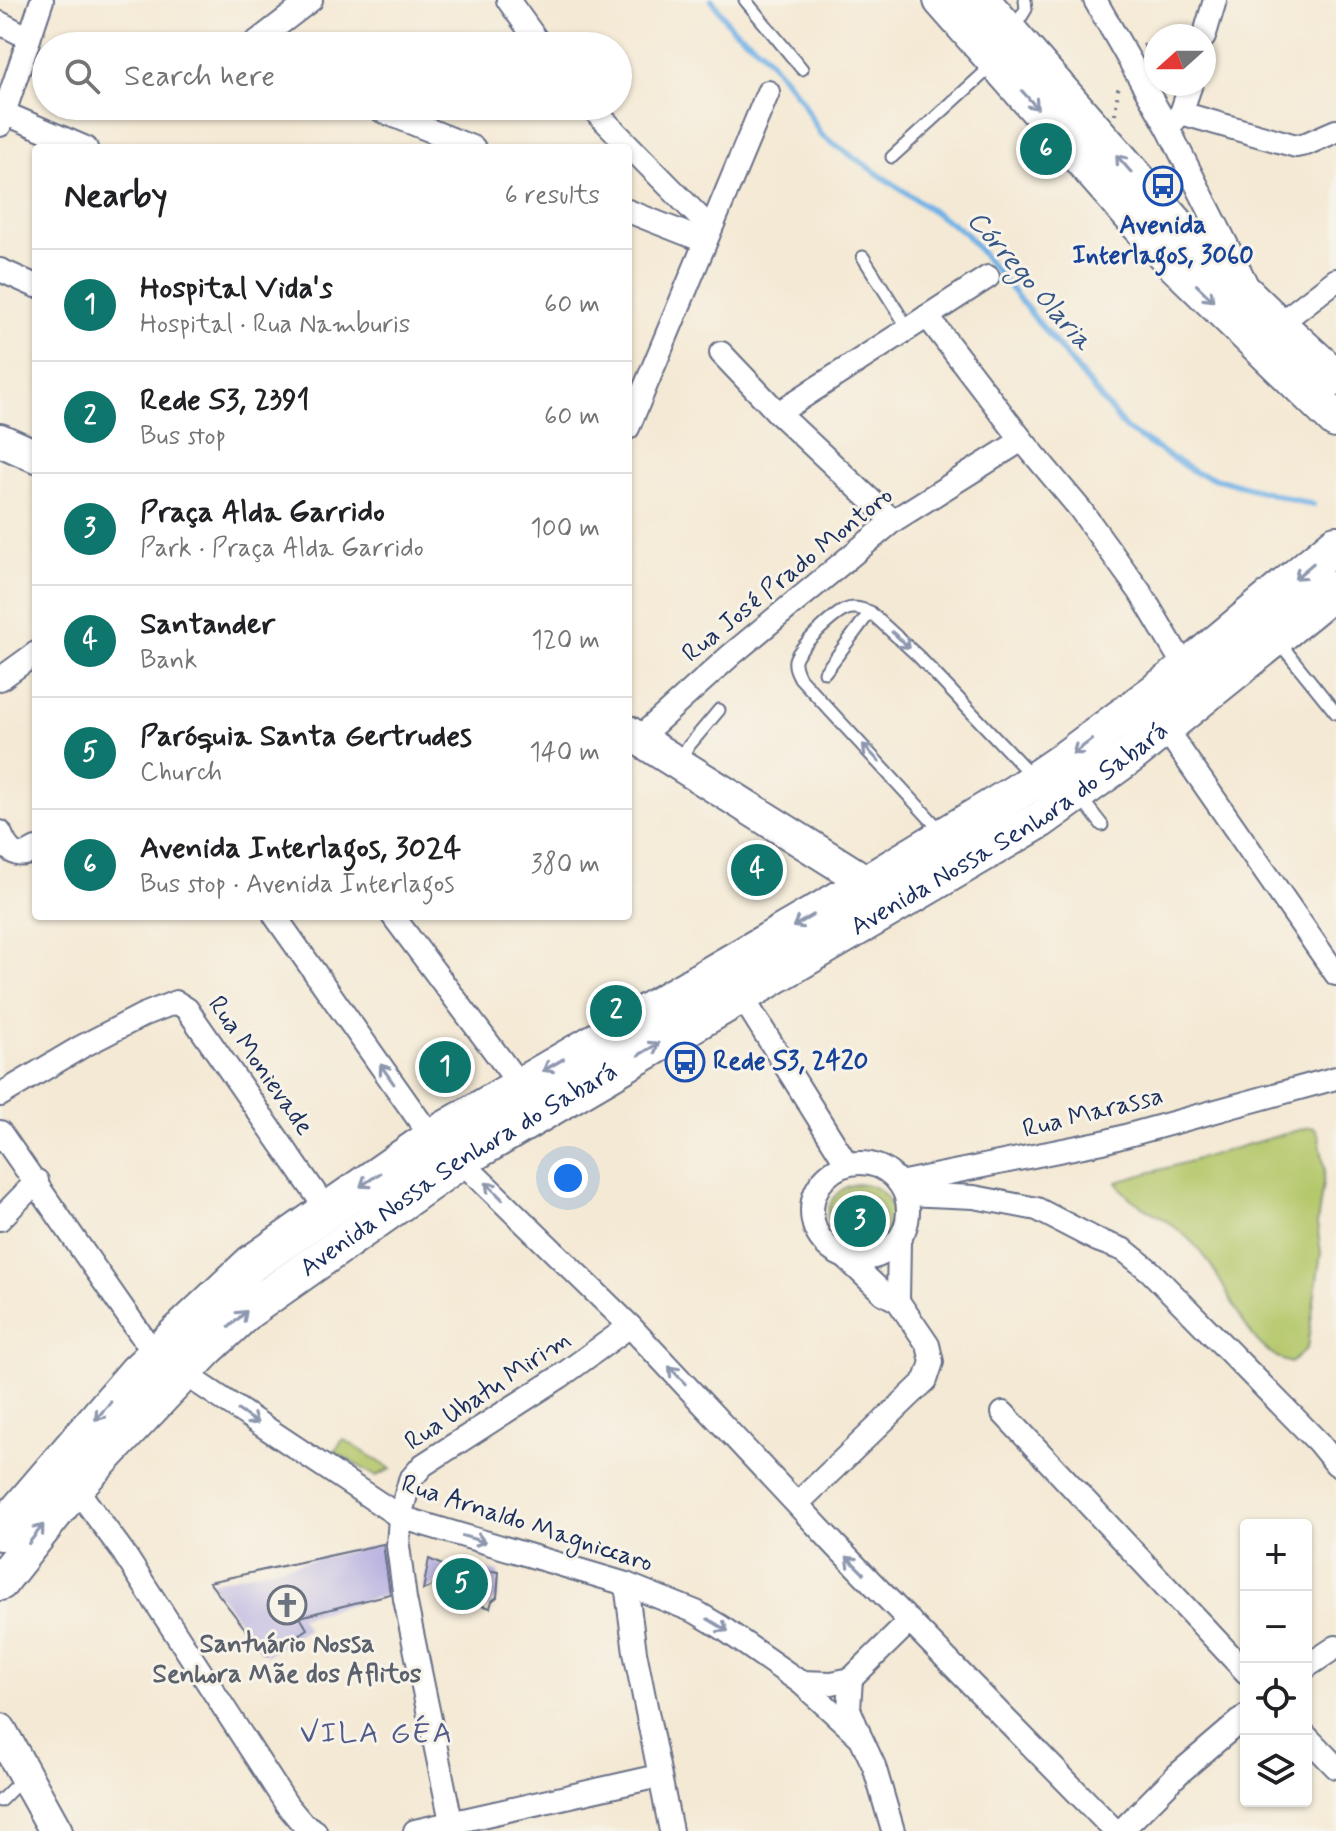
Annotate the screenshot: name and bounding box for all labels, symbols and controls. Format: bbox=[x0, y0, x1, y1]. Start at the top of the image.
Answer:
north arrow bbox=[1144, 24, 1216, 96]
search box bbox=[32, 32, 632, 120]
icon: search bbox=[60, 54, 104, 98]
text: Search here bbox=[124, 57, 275, 96]
one-way arrow bbox=[1021, 90, 1039, 110]
pin: 6 bbox=[1020, 119, 1072, 179]
one-way arrow bbox=[1115, 154, 1133, 174]
bus stop icon: Avenida Interlagos, 3060 bbox=[1142, 165, 1184, 207]
text: Nearby bbox=[64, 174, 168, 219]
text: 6 results bbox=[505, 179, 600, 213]
water label: Córrego Olaria bbox=[956, 203, 1101, 361]
place label: Avenida Interlagos, 3060 bbox=[1072, 209, 1254, 276]
text: Hospital Vida's bbox=[140, 269, 333, 308]
one-way arrow bbox=[1195, 283, 1214, 302]
text: 1 bbox=[84, 288, 96, 322]
text: 60 m bbox=[544, 288, 600, 322]
text: Hospital · Rua Namburis bbox=[140, 308, 410, 342]
text: Rede S3, 2391 bbox=[140, 381, 310, 420]
text: 2 bbox=[84, 400, 96, 434]
text: 60 m bbox=[544, 400, 600, 434]
text: Bus stop bbox=[140, 420, 226, 454]
street label: Rua José Prado Montoro bbox=[675, 479, 901, 671]
text: Praça Alda Garrido bbox=[140, 493, 385, 532]
text: 3 bbox=[84, 512, 96, 546]
text: 100 m bbox=[530, 512, 600, 546]
text: Park · Praça Alda Garrido bbox=[140, 532, 424, 566]
one-way arrow bbox=[1294, 562, 1315, 580]
text: Santander bbox=[140, 605, 275, 644]
text: 4 bbox=[82, 624, 98, 658]
text: 120 m bbox=[531, 624, 600, 658]
one-way arrow bbox=[890, 631, 910, 649]
text: Bank bbox=[140, 644, 197, 678]
street label: Avenida Nossa Senhora do Sabará bbox=[845, 714, 1176, 944]
text: Paróquia Santa Gertrudes bbox=[140, 717, 472, 756]
text: 5 bbox=[82, 736, 98, 770]
text: 140 m bbox=[529, 736, 600, 770]
one-way arrow bbox=[1072, 738, 1093, 755]
one-way arrow bbox=[861, 743, 880, 763]
text: Church bbox=[140, 756, 222, 790]
text: Avenida Interlagos, 3024 bbox=[140, 829, 461, 868]
pin: 4 bbox=[731, 840, 783, 900]
text: 6 bbox=[83, 848, 97, 882]
text: 380 m bbox=[531, 848, 600, 882]
text: Bus stop · Avenida Interlagos bbox=[140, 868, 455, 902]
one-way arrow bbox=[791, 914, 815, 929]
pin: 2 bbox=[590, 981, 642, 1041]
street label: Rua Monievade bbox=[199, 990, 321, 1143]
pin: 1 bbox=[419, 1037, 471, 1097]
one-way arrow bbox=[637, 1041, 660, 1057]
bus stop icon: Rede S3, 2420 bbox=[664, 1041, 706, 1083]
place label: Rede S3, 2420 bbox=[713, 1045, 868, 1079]
street label: Avenida Nossa Senhora do Sabará bbox=[293, 1055, 624, 1285]
one-way arrow bbox=[542, 1057, 565, 1073]
one-way arrow bbox=[379, 1064, 395, 1086]
street label: Rua Marassa bbox=[1019, 1079, 1167, 1147]
your location bbox=[548, 1158, 588, 1198]
one-way arrow bbox=[360, 1172, 382, 1188]
one-way arrow bbox=[485, 1182, 504, 1201]
pin: 3 bbox=[834, 1191, 886, 1251]
one-way arrow bbox=[228, 1310, 248, 1329]
street label: Rua Ubatu Mirim bbox=[398, 1323, 578, 1459]
one-way arrow bbox=[668, 1365, 687, 1385]
one-way arrow bbox=[95, 1400, 113, 1420]
one-way arrow bbox=[236, 1408, 258, 1425]
street label: Rua Arnaldo Magniccaro bbox=[396, 1467, 657, 1583]
map controls bbox=[1240, 1519, 1312, 1807]
button: + bbox=[1240, 1519, 1312, 1591]
one-way arrow bbox=[28, 1524, 45, 1545]
one-way arrow bbox=[460, 1532, 486, 1547]
pin: 5 bbox=[436, 1554, 488, 1614]
one-way arrow bbox=[846, 1556, 865, 1575]
church icon: Santuário Nossa Senhora Mãe dos Aflitos bbox=[266, 1584, 308, 1626]
button: − bbox=[1240, 1591, 1312, 1663]
one-way arrow bbox=[706, 1618, 729, 1634]
place label: Santuário Nossa Senhora Mãe dos Aflitos bbox=[153, 1628, 422, 1692]
button: locate bbox=[1240, 1663, 1312, 1735]
district label: VILA GÉA bbox=[300, 1714, 454, 1753]
button: layers bbox=[1240, 1735, 1312, 1807]

